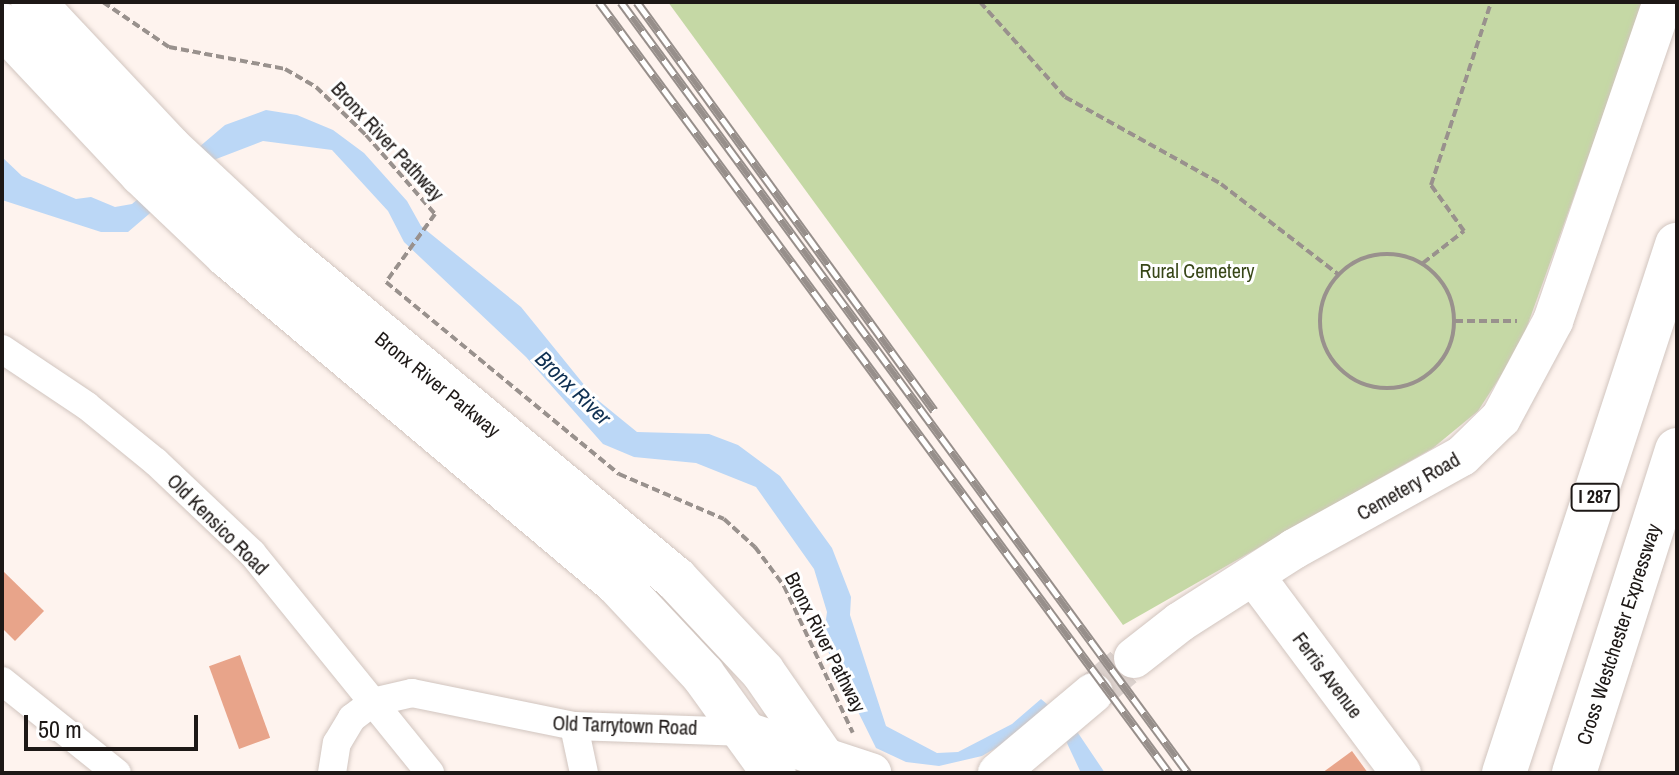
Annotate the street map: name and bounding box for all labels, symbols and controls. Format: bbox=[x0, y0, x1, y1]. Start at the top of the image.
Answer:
street label: Bronx River Pathway bbox=[327, 76, 449, 206]
park label: Rural Cemetery bbox=[1140, 258, 1254, 282]
street label: Bronx River Parkway bbox=[371, 326, 505, 442]
water label: Bronx River bbox=[530, 345, 616, 431]
street label: Cemetery Road bbox=[1352, 447, 1464, 525]
street label: Old Kensico Road bbox=[162, 468, 274, 580]
road number: I 287 bbox=[1569, 483, 1621, 511]
street label: Cross Westchester Expressway bbox=[1571, 520, 1665, 748]
street label: Bronx River Pathway bbox=[780, 568, 872, 716]
street label: Ferris Avenue bbox=[1288, 627, 1368, 723]
scale bar bbox=[28, 699, 202, 749]
street label: Old Tarrytown Road bbox=[552, 710, 698, 740]
text: 50 m bbox=[38, 713, 82, 745]

